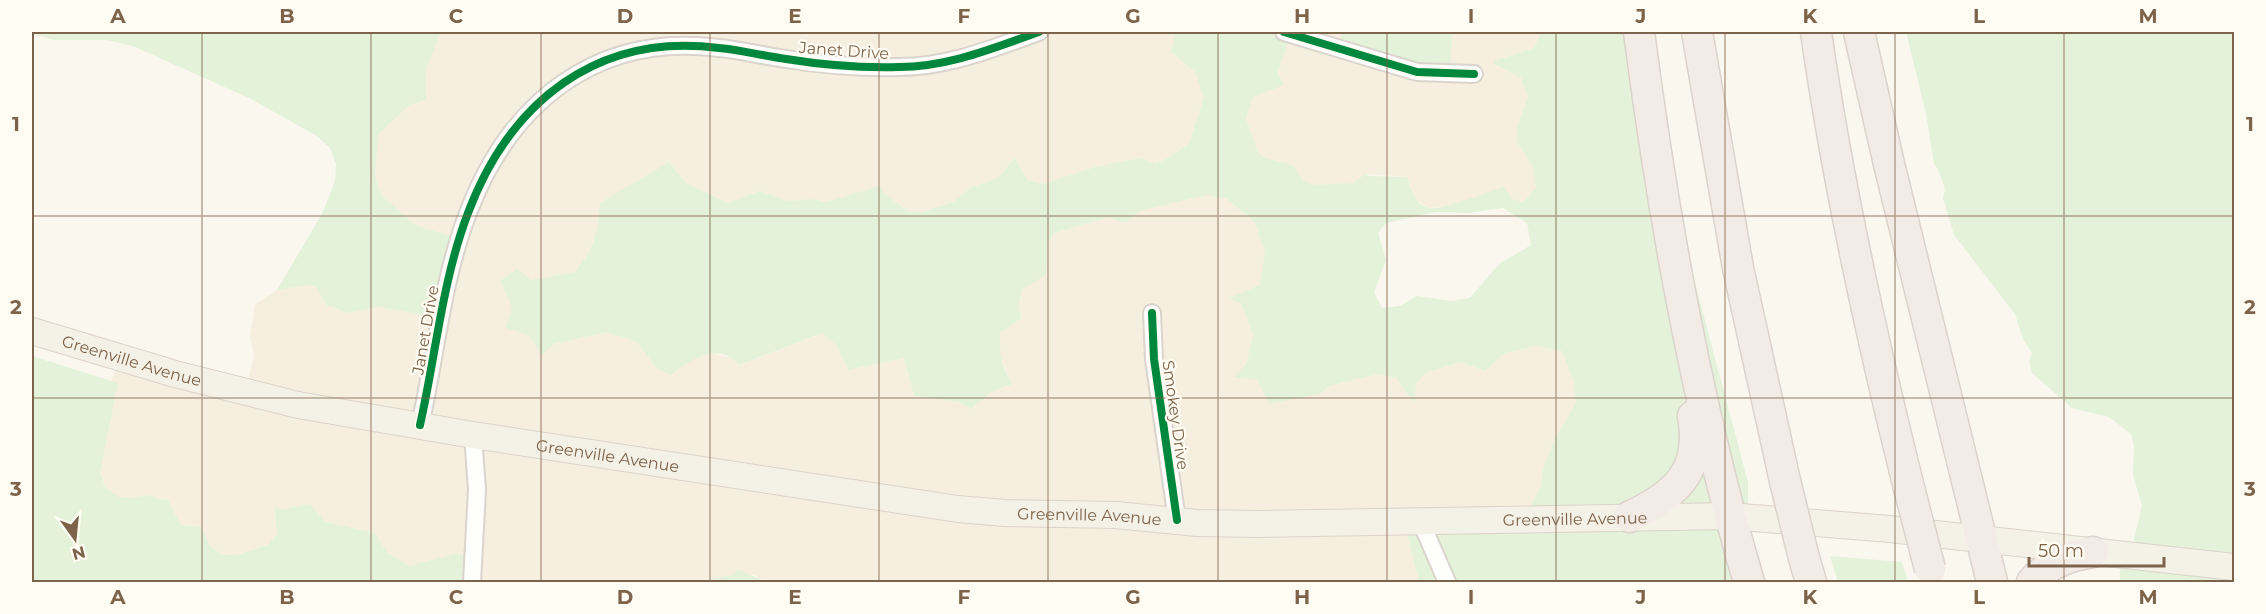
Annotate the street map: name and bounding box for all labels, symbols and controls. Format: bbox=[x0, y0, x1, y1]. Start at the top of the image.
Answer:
text: A bbox=[109, 4, 126, 28]
text: B bbox=[279, 4, 295, 28]
text: C bbox=[449, 4, 464, 28]
text: D bbox=[617, 4, 633, 28]
text: E bbox=[788, 4, 802, 28]
text: F bbox=[958, 4, 971, 28]
text: G bbox=[1125, 4, 1141, 28]
text: H bbox=[1294, 4, 1310, 28]
text: I bbox=[1468, 4, 1474, 28]
text: J bbox=[1635, 4, 1646, 28]
text: K bbox=[1803, 4, 1819, 28]
text: L bbox=[1973, 4, 1985, 28]
text: M bbox=[2138, 4, 2158, 28]
street label: Janet Drive bbox=[797, 38, 890, 63]
text: 1 bbox=[12, 112, 20, 136]
text: 1 bbox=[2246, 112, 2254, 136]
street label: Janet Drive bbox=[408, 284, 443, 377]
text: 2 bbox=[10, 295, 22, 319]
text: 2 bbox=[2244, 295, 2256, 319]
street label: Greenville Avenue bbox=[60, 332, 203, 390]
street label: Smokey Drive bbox=[1158, 359, 1193, 471]
street label: Greenville Avenue bbox=[535, 436, 681, 476]
text: 3 bbox=[9, 477, 22, 501]
text: 3 bbox=[2243, 477, 2256, 501]
street label: Greenville Avenue bbox=[1017, 504, 1162, 529]
street label: Greenville Avenue bbox=[1503, 508, 1647, 530]
north arrow bbox=[45, 509, 105, 569]
scale bar bbox=[2029, 530, 2164, 568]
text: 50 m bbox=[2038, 540, 2084, 562]
text: N bbox=[70, 542, 87, 564]
text: A bbox=[109, 585, 126, 609]
text: B bbox=[279, 585, 295, 609]
text: C bbox=[449, 585, 464, 609]
text: D bbox=[617, 585, 633, 609]
text: E bbox=[788, 585, 802, 609]
text: F bbox=[958, 585, 971, 609]
text: G bbox=[1125, 585, 1141, 609]
text: H bbox=[1294, 585, 1310, 609]
text: I bbox=[1468, 585, 1474, 609]
text: J bbox=[1635, 585, 1646, 609]
text: K bbox=[1803, 585, 1819, 609]
text: L bbox=[1973, 585, 1985, 609]
text: M bbox=[2138, 585, 2158, 609]

